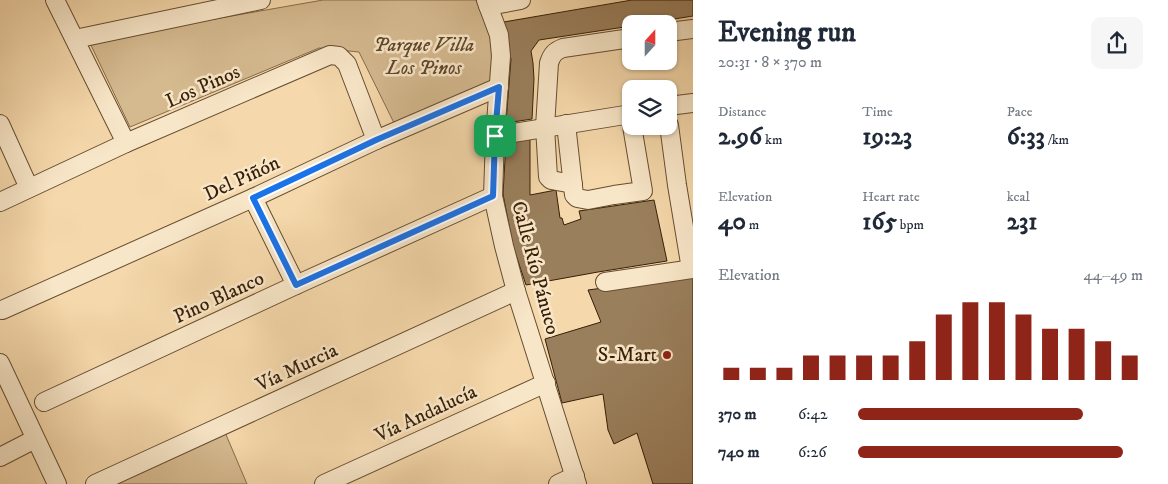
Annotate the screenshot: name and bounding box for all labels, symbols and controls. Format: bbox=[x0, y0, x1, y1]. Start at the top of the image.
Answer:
north arrow bbox=[622, 15, 678, 70]
map controls bbox=[622, 15, 677, 135]
text: Evening run bbox=[718, 15, 856, 50]
button: share bbox=[1091, 17, 1143, 69]
park label: Parque Villa Los Pinos bbox=[374, 33, 474, 81]
text: 20:31 · 8 × 370 m bbox=[718, 52, 822, 72]
street label: Los Pinos bbox=[162, 59, 244, 114]
button: layers bbox=[622, 80, 677, 135]
text: Distance bbox=[718, 103, 766, 121]
text: Time bbox=[862, 103, 893, 121]
text: Pace bbox=[1007, 103, 1033, 121]
pin bbox=[474, 115, 516, 157]
text: 2.96 bbox=[718, 121, 762, 152]
text: 19:23 bbox=[862, 121, 912, 152]
text: 6:33 bbox=[1007, 121, 1045, 152]
icon: arrive bbox=[481, 122, 509, 150]
text: km bbox=[762, 131, 783, 149]
text: /km bbox=[1045, 131, 1069, 149]
street label: Del Piñón bbox=[200, 150, 284, 207]
text: Elevation bbox=[718, 188, 772, 206]
text: Heart rate bbox=[862, 188, 920, 206]
text: kcal bbox=[1007, 188, 1030, 206]
street label: Calle Río Pánuco bbox=[505, 198, 565, 338]
text: 40 bbox=[718, 206, 746, 237]
text: 165 bbox=[862, 206, 897, 237]
text: 231 bbox=[1007, 206, 1037, 237]
text: m bbox=[746, 216, 759, 234]
text: bpm bbox=[897, 216, 924, 234]
text: Elevation bbox=[718, 265, 780, 285]
text: 44–49 m bbox=[1084, 265, 1143, 285]
street label: Pino Blanco bbox=[170, 266, 268, 330]
street label: Vía Murcia bbox=[251, 338, 342, 398]
place label: S-Mart bbox=[598, 343, 657, 368]
marker: S-Mart bbox=[661, 349, 673, 361]
street label: Vía Andalucía bbox=[370, 379, 481, 449]
text: 370 m bbox=[718, 404, 756, 424]
text: 6:42 bbox=[798, 404, 828, 424]
text: 740 m bbox=[718, 442, 759, 462]
text: 6:26 bbox=[798, 442, 827, 462]

